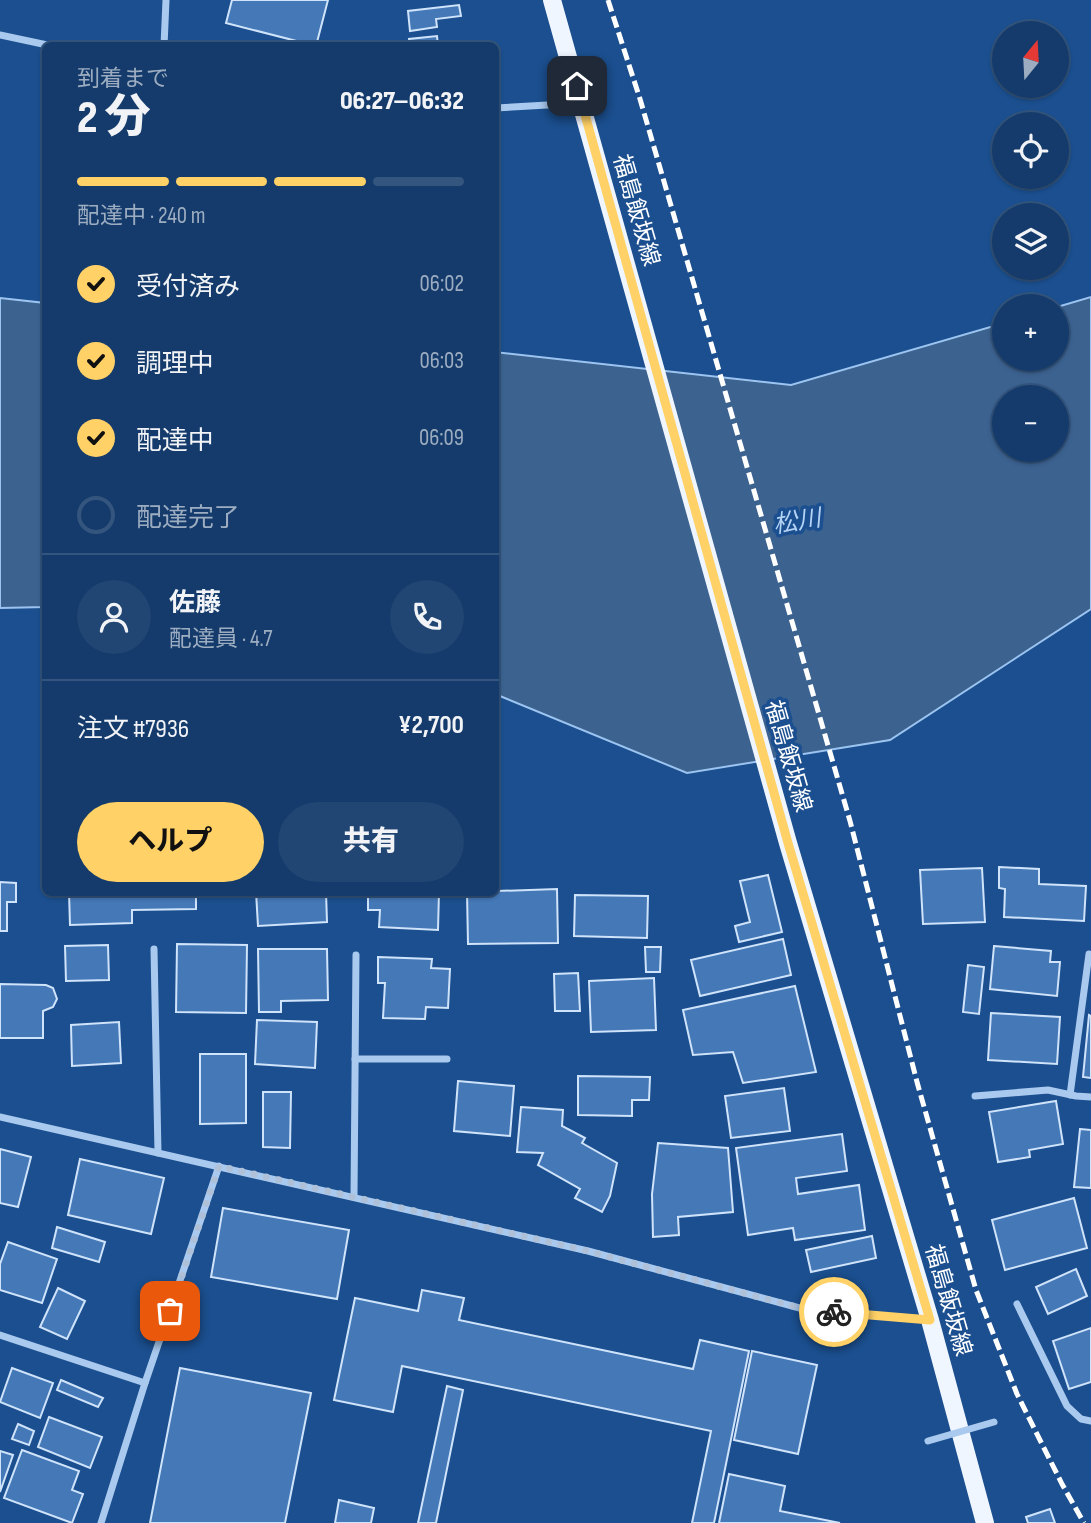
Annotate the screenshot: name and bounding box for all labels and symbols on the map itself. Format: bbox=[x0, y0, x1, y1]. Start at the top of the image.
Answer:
north arrow bbox=[992, 21, 1069, 98]
pin bbox=[547, 56, 607, 116]
street label: 福島飯坂線 bbox=[607, 151, 665, 269]
water label: 松川 bbox=[771, 503, 826, 540]
street label: 福島飯坂線 bbox=[759, 697, 817, 815]
street label: 福島飯坂線 bbox=[919, 1241, 977, 1359]
courier bbox=[799, 1277, 869, 1347]
pin bbox=[140, 1281, 200, 1341]

